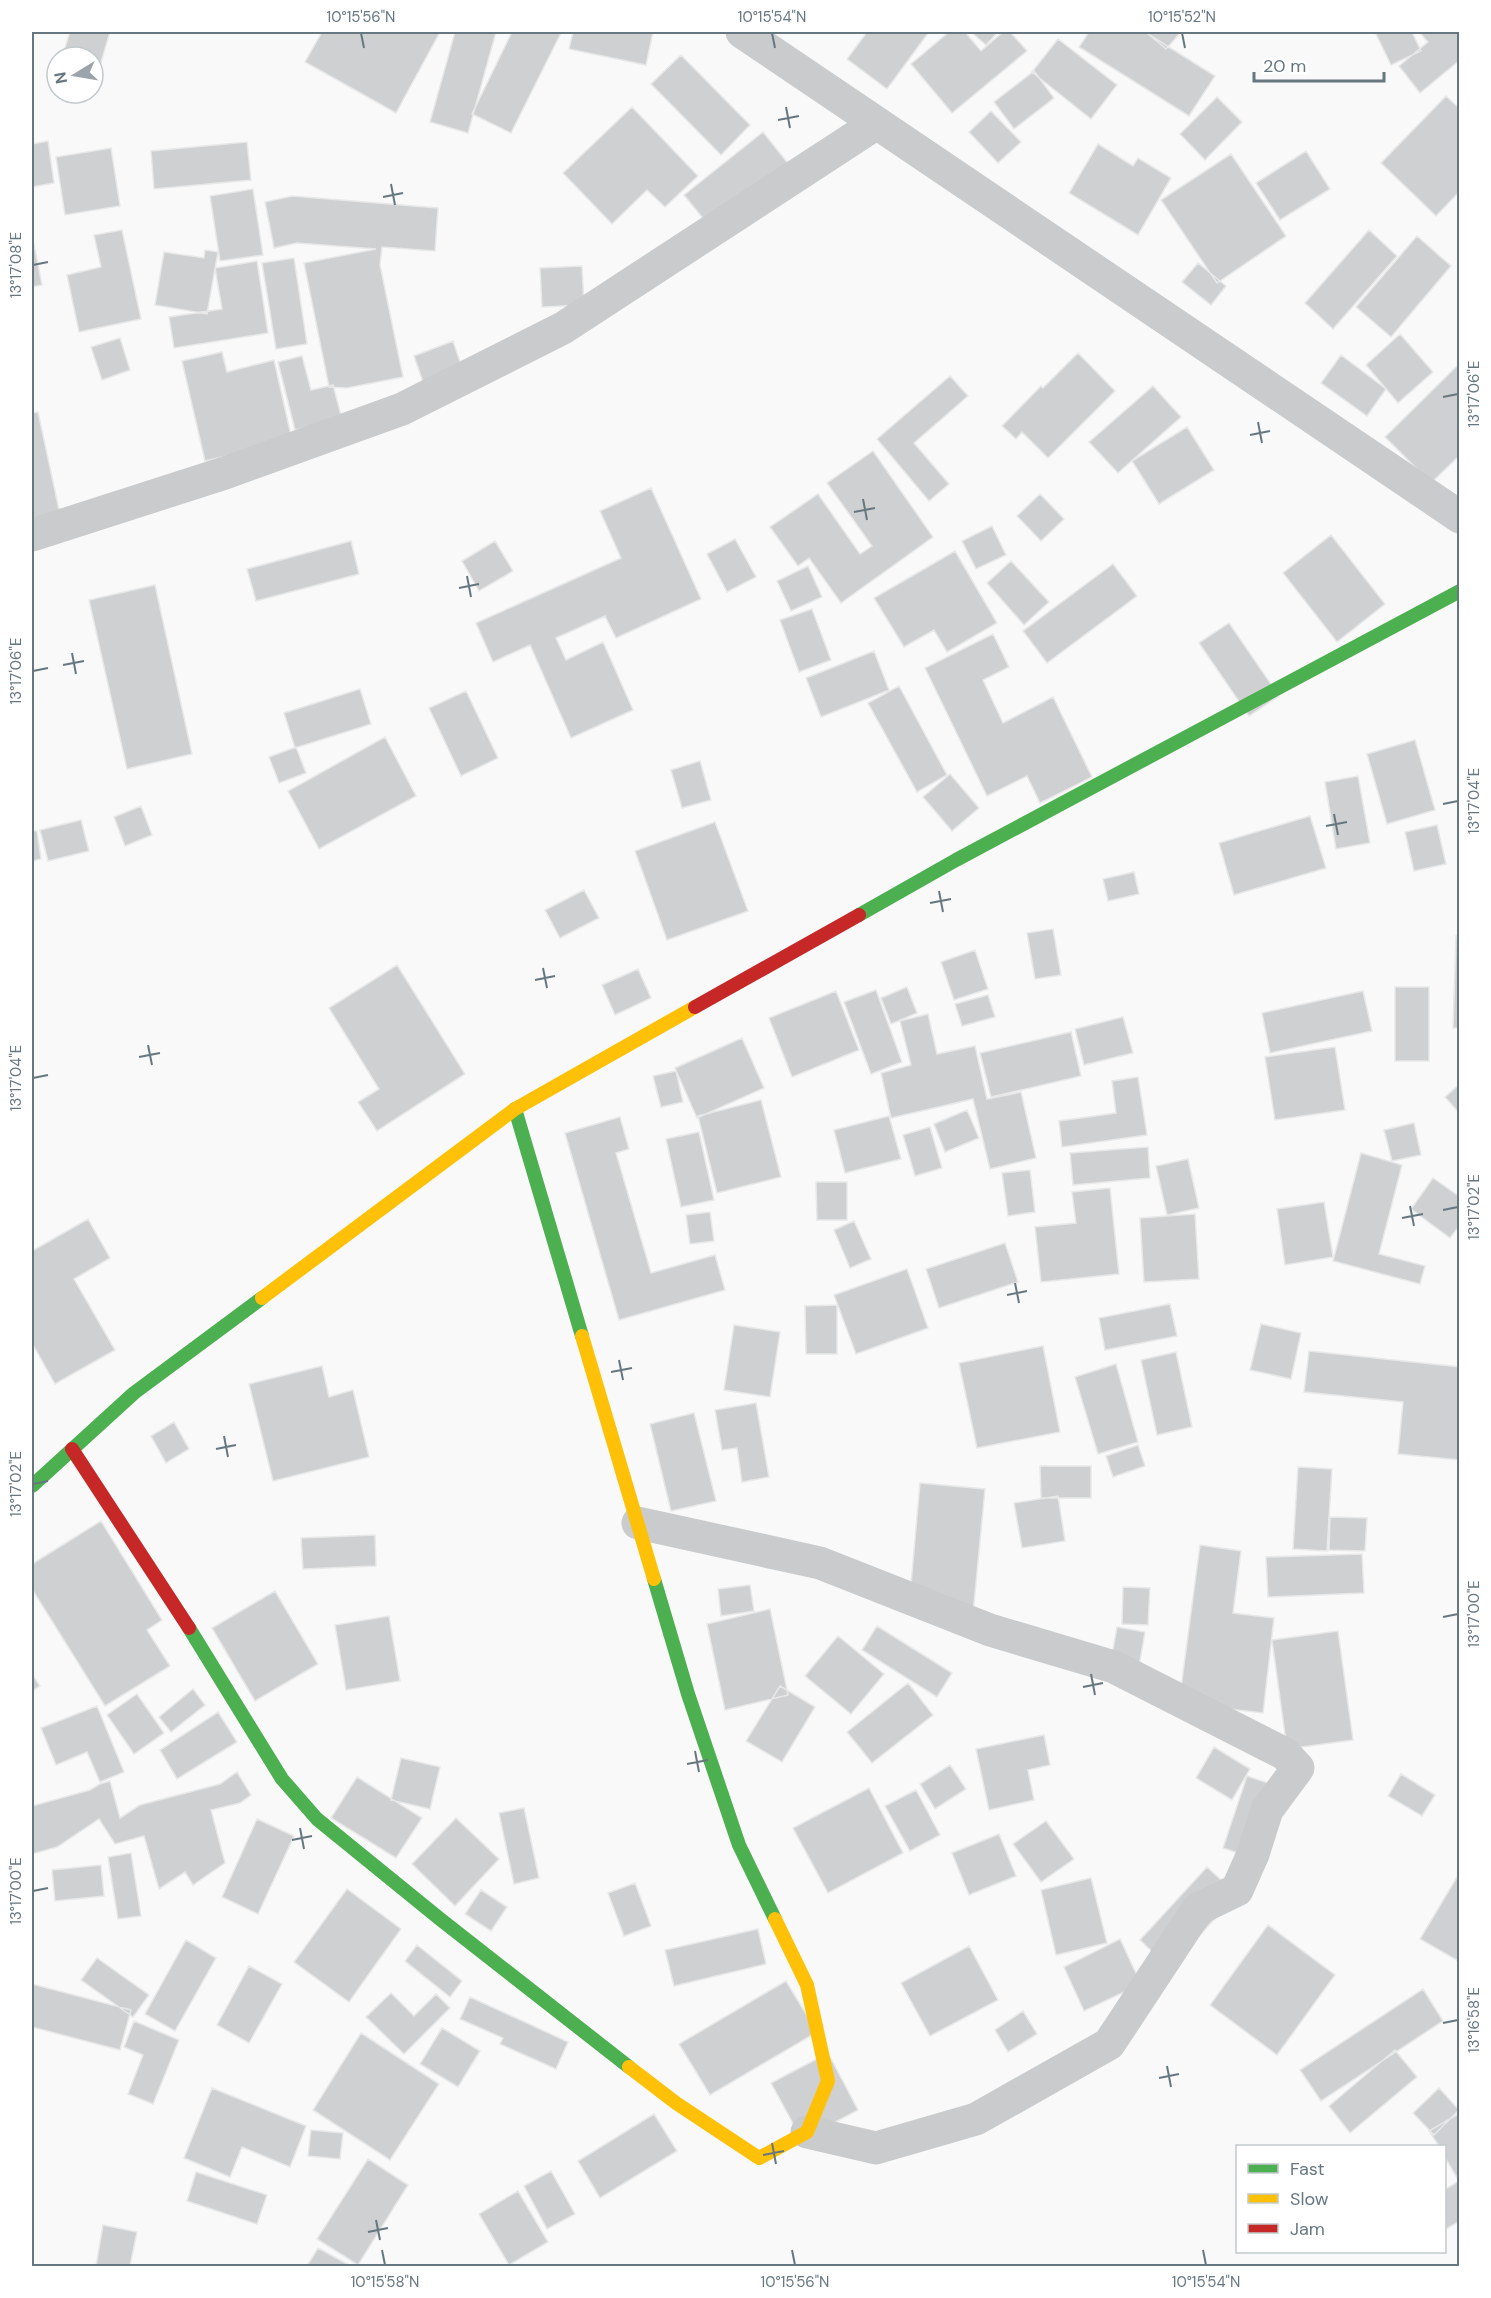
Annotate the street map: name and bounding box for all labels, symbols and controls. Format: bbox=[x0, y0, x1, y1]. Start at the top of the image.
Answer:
text: 10°15'56"N bbox=[327, 7, 395, 27]
text: 10°15'54"N bbox=[738, 7, 806, 27]
text: 10°15'52"N bbox=[1148, 7, 1216, 27]
north arrow bbox=[45, 45, 105, 105]
scale bar bbox=[1254, 45, 1384, 83]
text: 20 m bbox=[1263, 54, 1306, 78]
text: N bbox=[49, 70, 72, 85]
text: 13°17'08"E bbox=[6, 232, 26, 298]
text: 13°17'06"E bbox=[1464, 361, 1484, 427]
text: 13°17'06"E bbox=[6, 638, 26, 704]
text: 13°17'04"E bbox=[1464, 768, 1484, 834]
text: 13°17'04"E bbox=[6, 1045, 26, 1111]
text: 13°17'02"E bbox=[1464, 1174, 1484, 1240]
text: 13°17'02"E bbox=[6, 1451, 26, 1517]
text: 13°17'00"E bbox=[1464, 1580, 1484, 1648]
text: 13°17'00"E bbox=[6, 1857, 26, 1925]
text: 13°16'58"E bbox=[1464, 1987, 1484, 2053]
legend bbox=[1236, 2145, 1446, 2253]
text: Fast bbox=[1290, 2157, 1325, 2181]
text: Slow bbox=[1290, 2187, 1329, 2211]
text: Jam bbox=[1290, 2217, 1325, 2241]
text: 10°15'58"N bbox=[351, 2272, 419, 2292]
text: 10°15'56"N bbox=[761, 2272, 829, 2292]
text: 10°15'54"N bbox=[1172, 2272, 1240, 2292]

